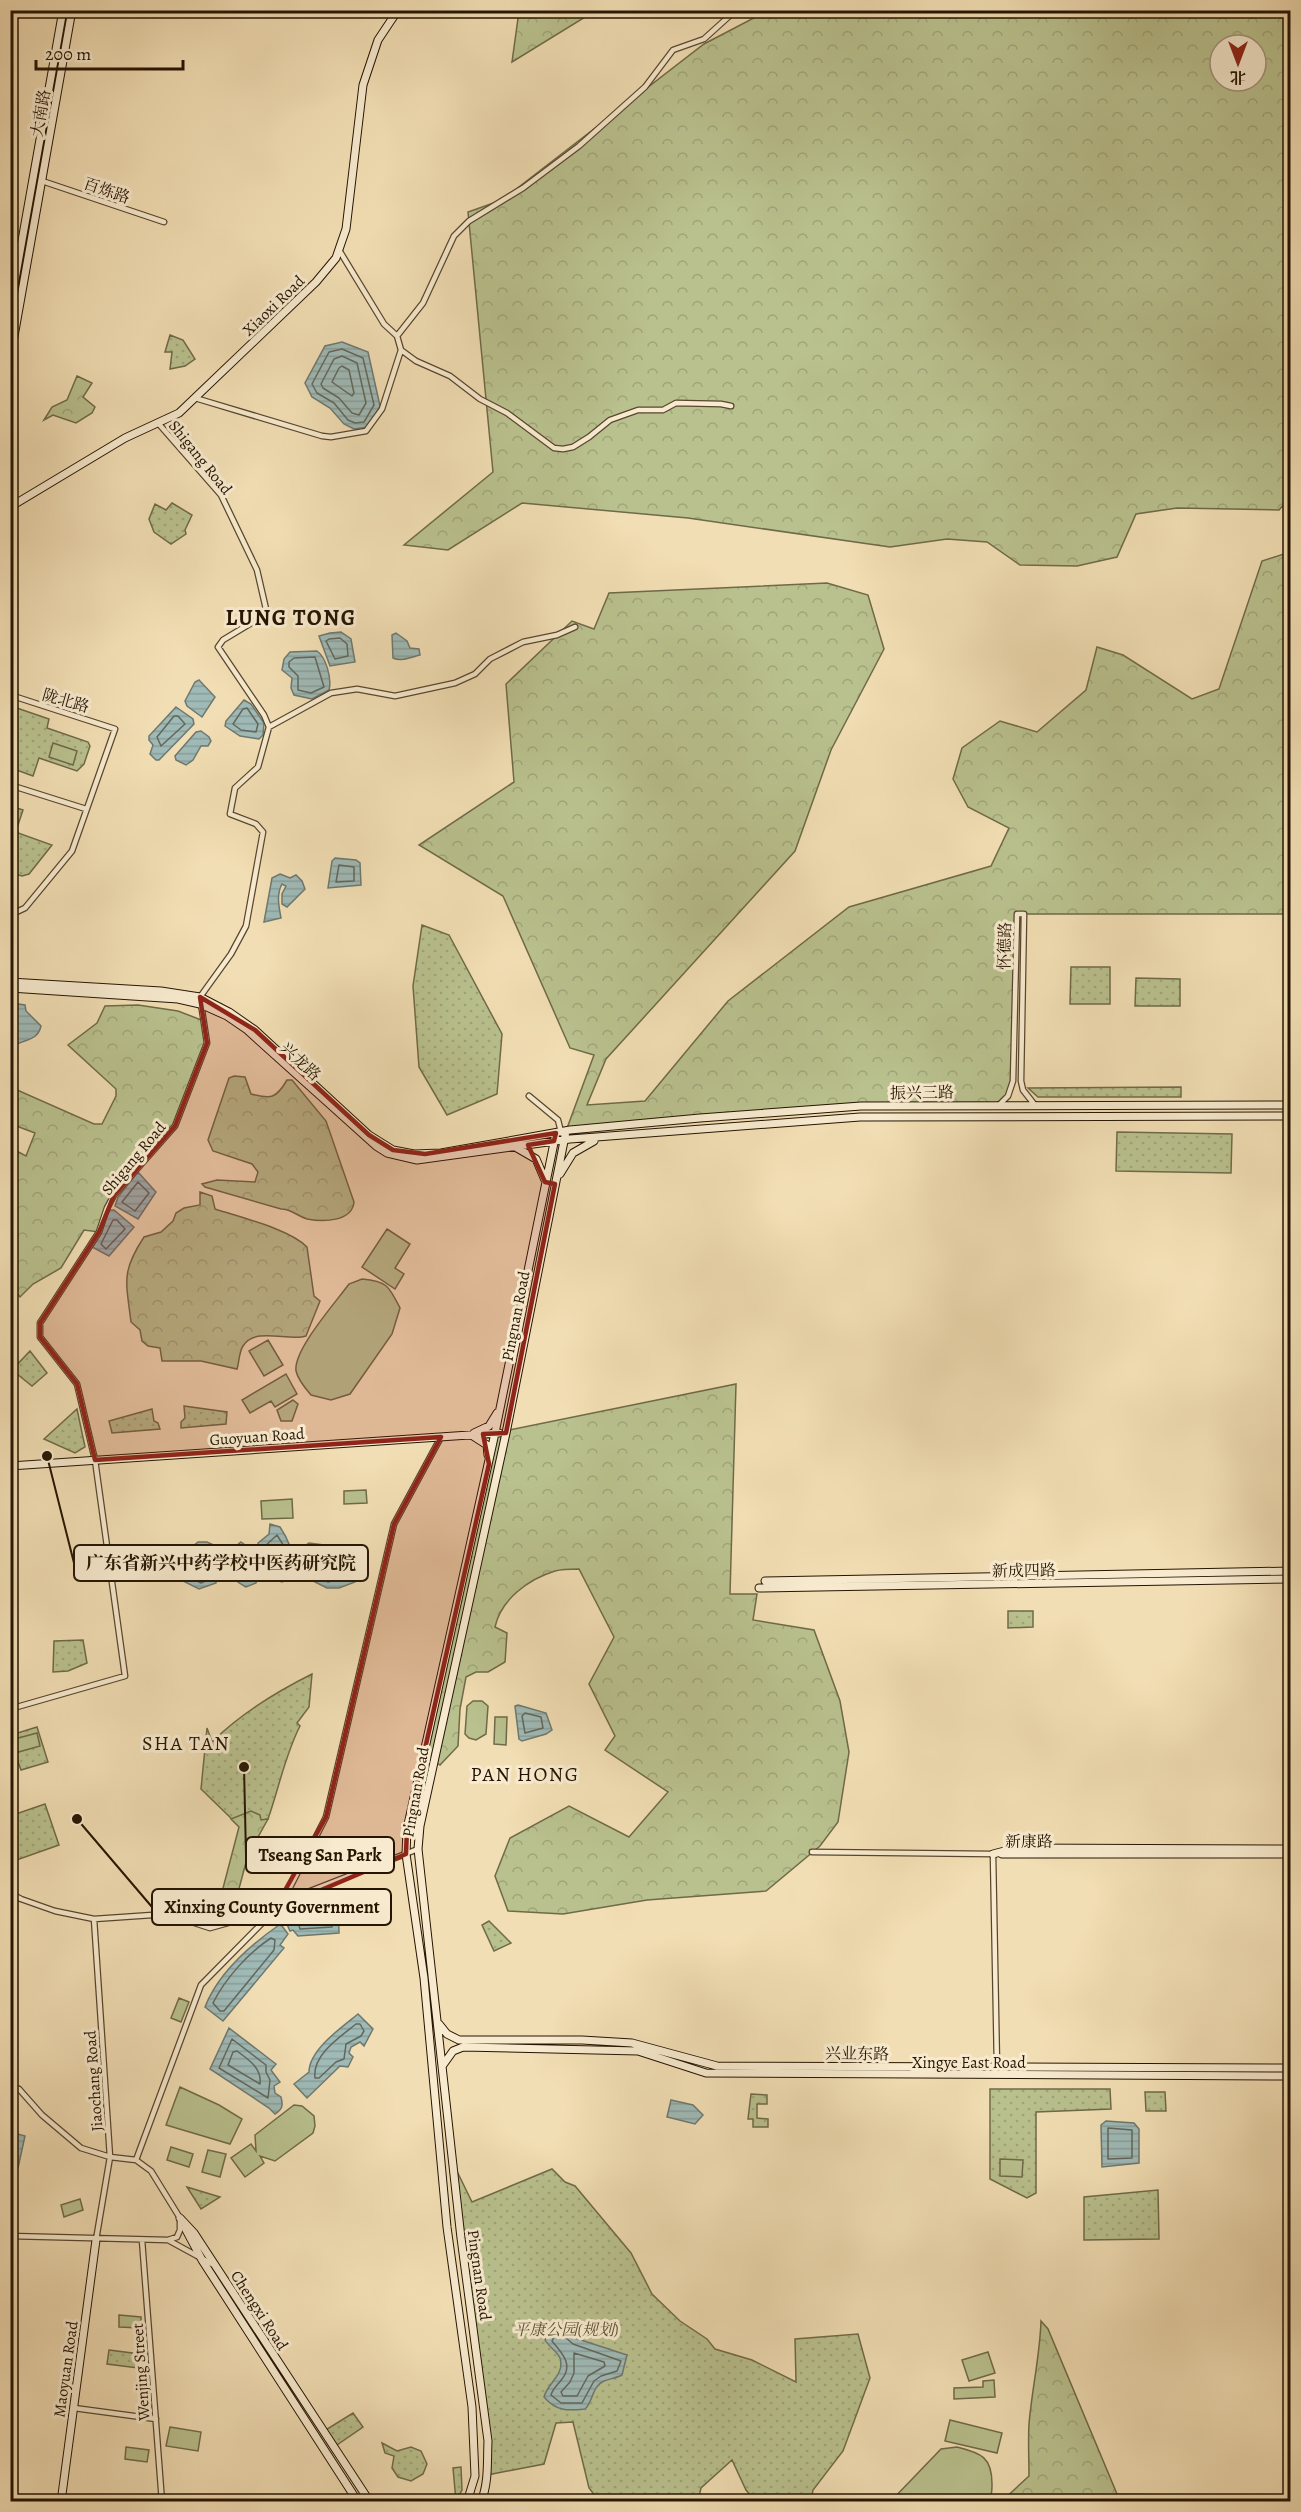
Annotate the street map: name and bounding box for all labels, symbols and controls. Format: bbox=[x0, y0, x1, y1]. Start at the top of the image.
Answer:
scale bar bbox=[36, 33, 183, 71]
north arrow bbox=[1208, 33, 1268, 93]
text: 200 m bbox=[45, 42, 91, 66]
text: 北 bbox=[1230, 66, 1246, 88]
street label: 大南路 bbox=[26, 88, 56, 139]
street label: 百炼路 bbox=[80, 173, 133, 209]
street label: Xiaoxi Road bbox=[238, 270, 310, 341]
street label: Shigang Road bbox=[163, 416, 237, 500]
district label: LUNG TONG bbox=[225, 603, 357, 633]
street label: 陇北路 bbox=[40, 684, 92, 718]
street label: 怀德路 bbox=[994, 922, 1016, 970]
street label: 兴龙路 bbox=[275, 1037, 325, 1086]
street label: 振兴三路 bbox=[890, 1081, 954, 1105]
street label: Shigang Road bbox=[96, 1117, 171, 1200]
street label: Pingnan Road bbox=[496, 1269, 536, 1363]
street label: Guoyuan Road bbox=[209, 1423, 306, 1451]
callout: 广东省新兴中药学校中医药研究院 bbox=[74, 1545, 368, 1581]
text: 广东省新兴中药学校中医药研究院 bbox=[86, 1551, 356, 1575]
street label: 新成四路 bbox=[992, 1559, 1056, 1583]
district label: SHA TAN bbox=[142, 1730, 230, 1757]
street label: Pingnan Road bbox=[397, 1745, 435, 1839]
district label: PAN HONG bbox=[470, 1761, 580, 1788]
street label: 新康路 bbox=[1005, 1831, 1053, 1853]
callout: Tseang San Park bbox=[246, 1837, 394, 1873]
text: Tseang San Park bbox=[258, 1843, 382, 1867]
callout: Xinxing County Government bbox=[152, 1889, 391, 1925]
text: Xinxing County Government bbox=[164, 1895, 380, 1919]
street label: Jiaochang Road bbox=[79, 2029, 108, 2132]
street label: 兴业东路 bbox=[825, 2042, 889, 2066]
street label: Xingye East Road bbox=[912, 2052, 1026, 2074]
street label: Pingnan Road bbox=[462, 2228, 496, 2322]
street label: Chengxi Road bbox=[225, 2266, 293, 2355]
street label: Maoyuan Road bbox=[48, 2319, 84, 2419]
park label: 平康公园(规划) bbox=[513, 2319, 619, 2341]
street label: Wenjing Street bbox=[127, 2323, 155, 2422]

